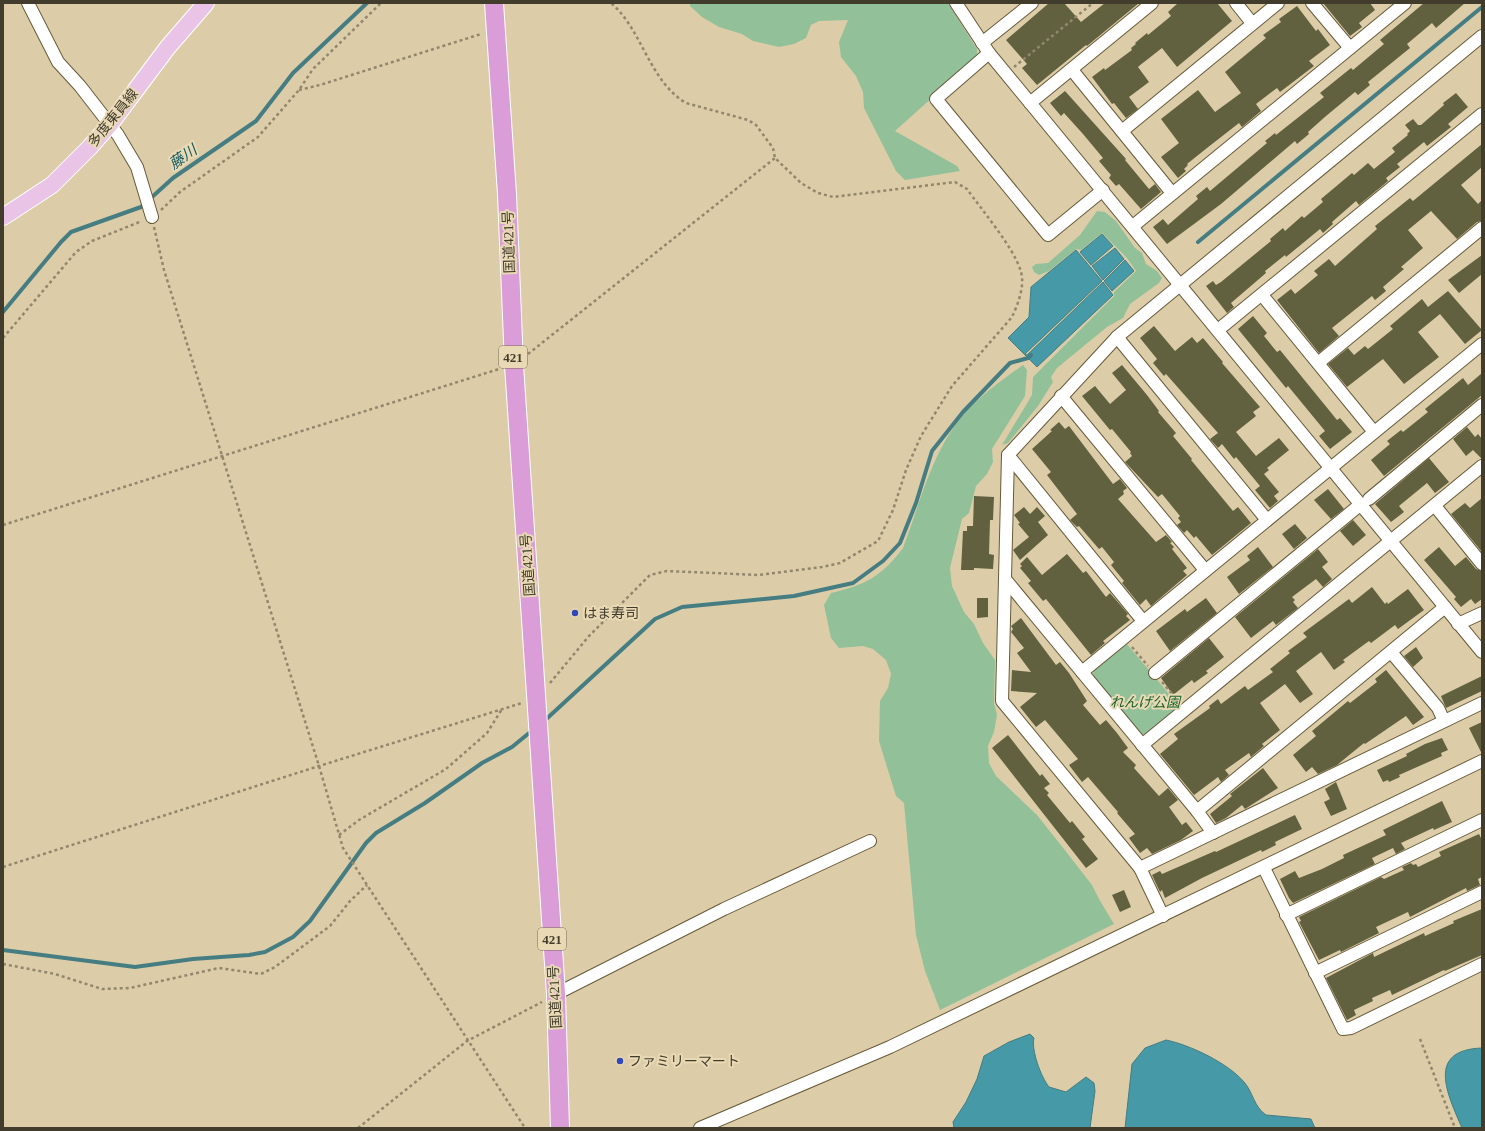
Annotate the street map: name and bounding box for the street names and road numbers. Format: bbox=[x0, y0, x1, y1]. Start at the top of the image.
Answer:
street label: 多度東員線 bbox=[85, 86, 141, 150]
street label: 国道421号 bbox=[500, 210, 518, 274]
road number: 421 bbox=[499, 346, 527, 368]
street label: 国道421号 bbox=[518, 533, 538, 597]
road number: 421 bbox=[538, 928, 566, 950]
street label: 国道421号 bbox=[546, 965, 564, 1029]

